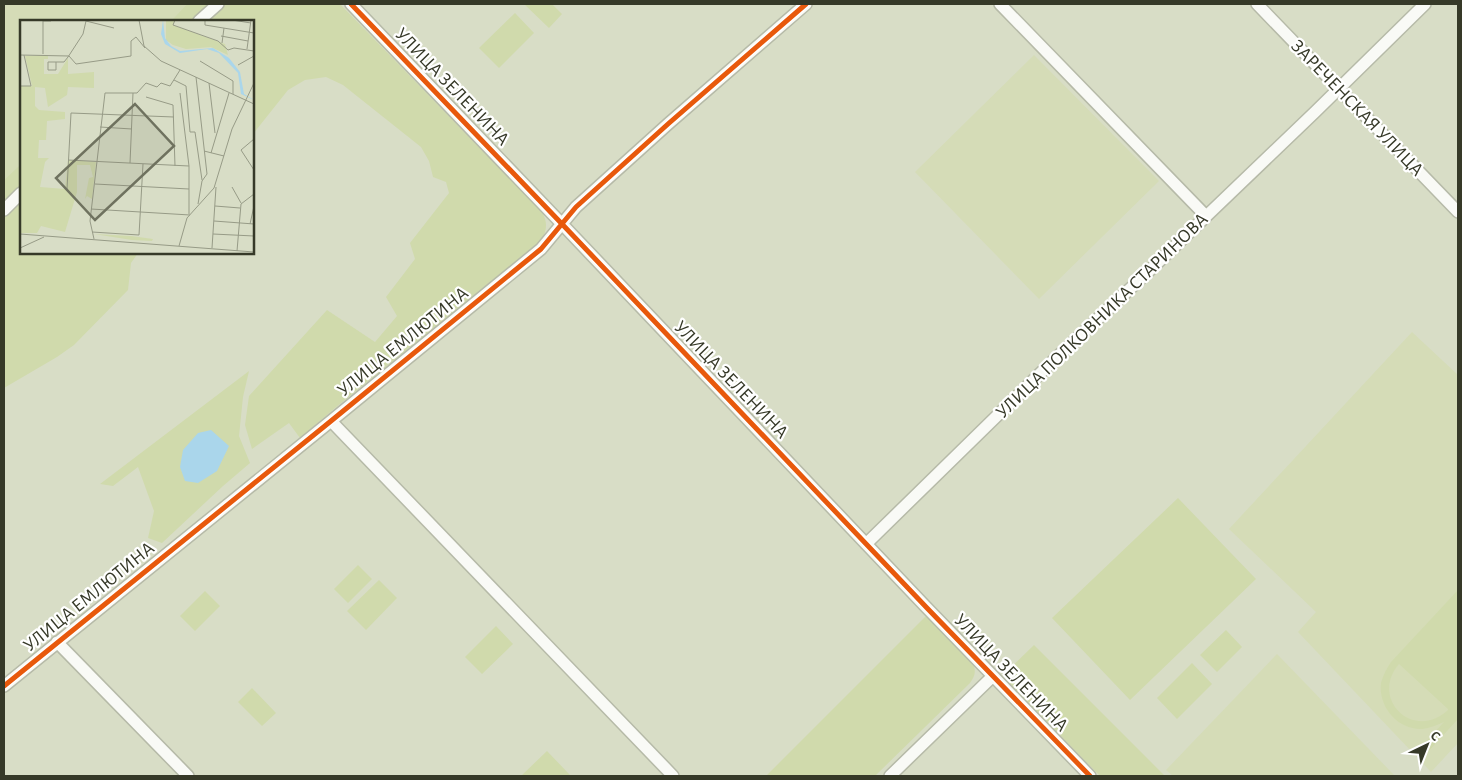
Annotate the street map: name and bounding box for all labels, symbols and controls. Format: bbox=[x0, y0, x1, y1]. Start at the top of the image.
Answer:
inset map bbox=[20, 20, 254, 254]
street label: УЛИЦА ЗЕЛЕНИНА bbox=[391, 25, 513, 149]
street label: ЗАРЕЧЕНСКАЯ УЛИЦА bbox=[1287, 36, 1427, 180]
street label: УЛИЦА ПОЛКОВНИКА СТАРИНОВА bbox=[993, 210, 1211, 422]
street label: УЛИЦА ЕМЛЮТИНА bbox=[334, 284, 472, 400]
street label: УЛИЦА ЗЕЛЕНИНА bbox=[670, 318, 792, 442]
street label: УЛИЦА ЕМЛЮТИНА bbox=[20, 539, 158, 655]
street label: УЛИЦА ЗЕЛЕНИНА bbox=[950, 611, 1072, 735]
north arrow bbox=[1402, 720, 1452, 770]
text: С bbox=[1428, 728, 1443, 744]

